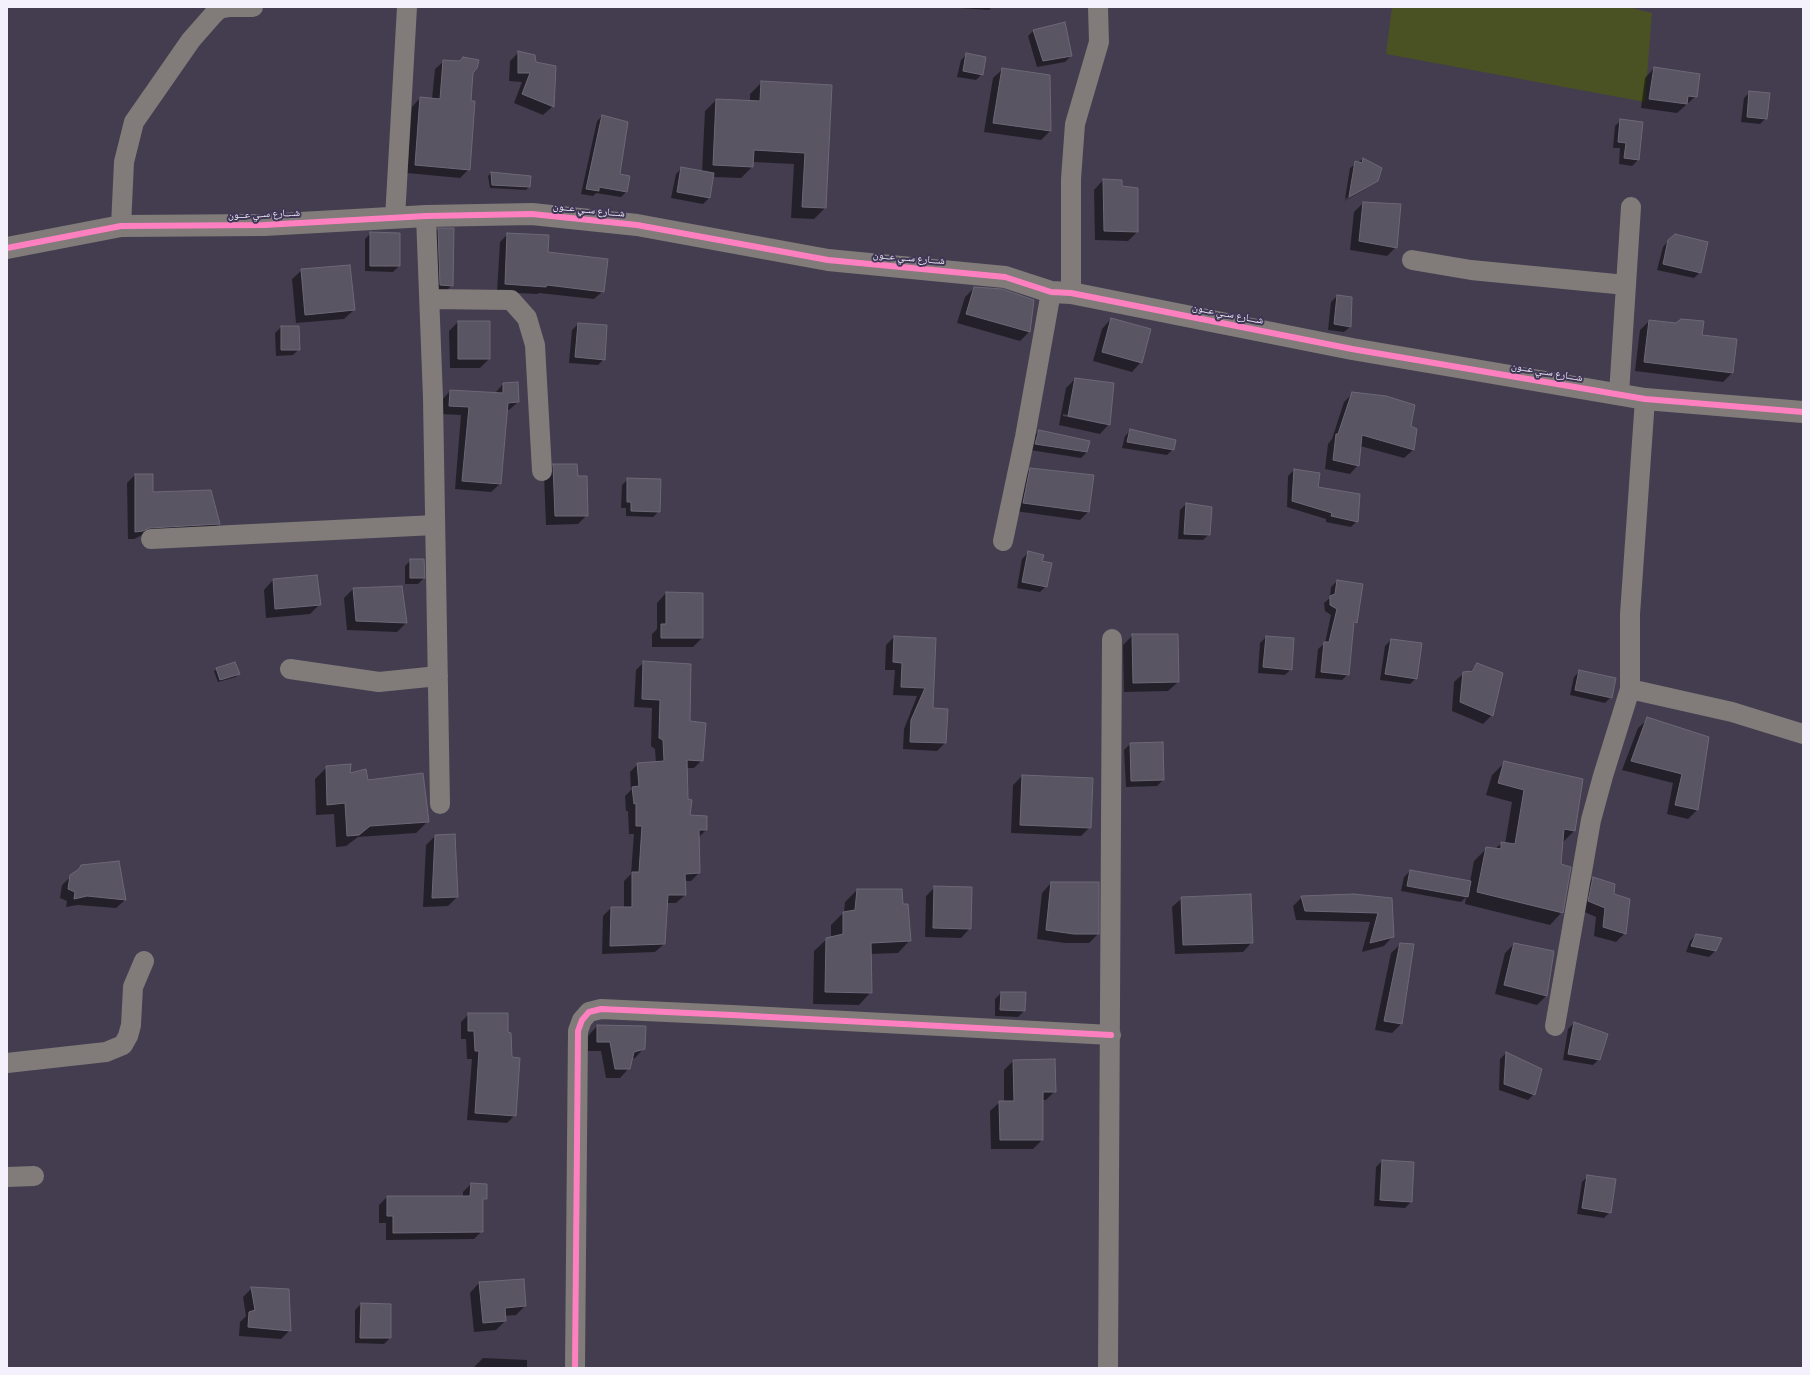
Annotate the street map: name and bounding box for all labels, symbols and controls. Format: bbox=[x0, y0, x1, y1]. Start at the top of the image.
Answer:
street label: شــــارع ســي عـــون bbox=[553, 200, 625, 220]
street label: شــــارع ســي عـــون bbox=[228, 207, 300, 221]
street label: شــــارع ســي عـــون bbox=[873, 249, 945, 267]
street label: شــــارع ســي عـــون bbox=[1191, 301, 1265, 327]
street label: شــــارع ســي عـــون bbox=[1510, 360, 1584, 384]

